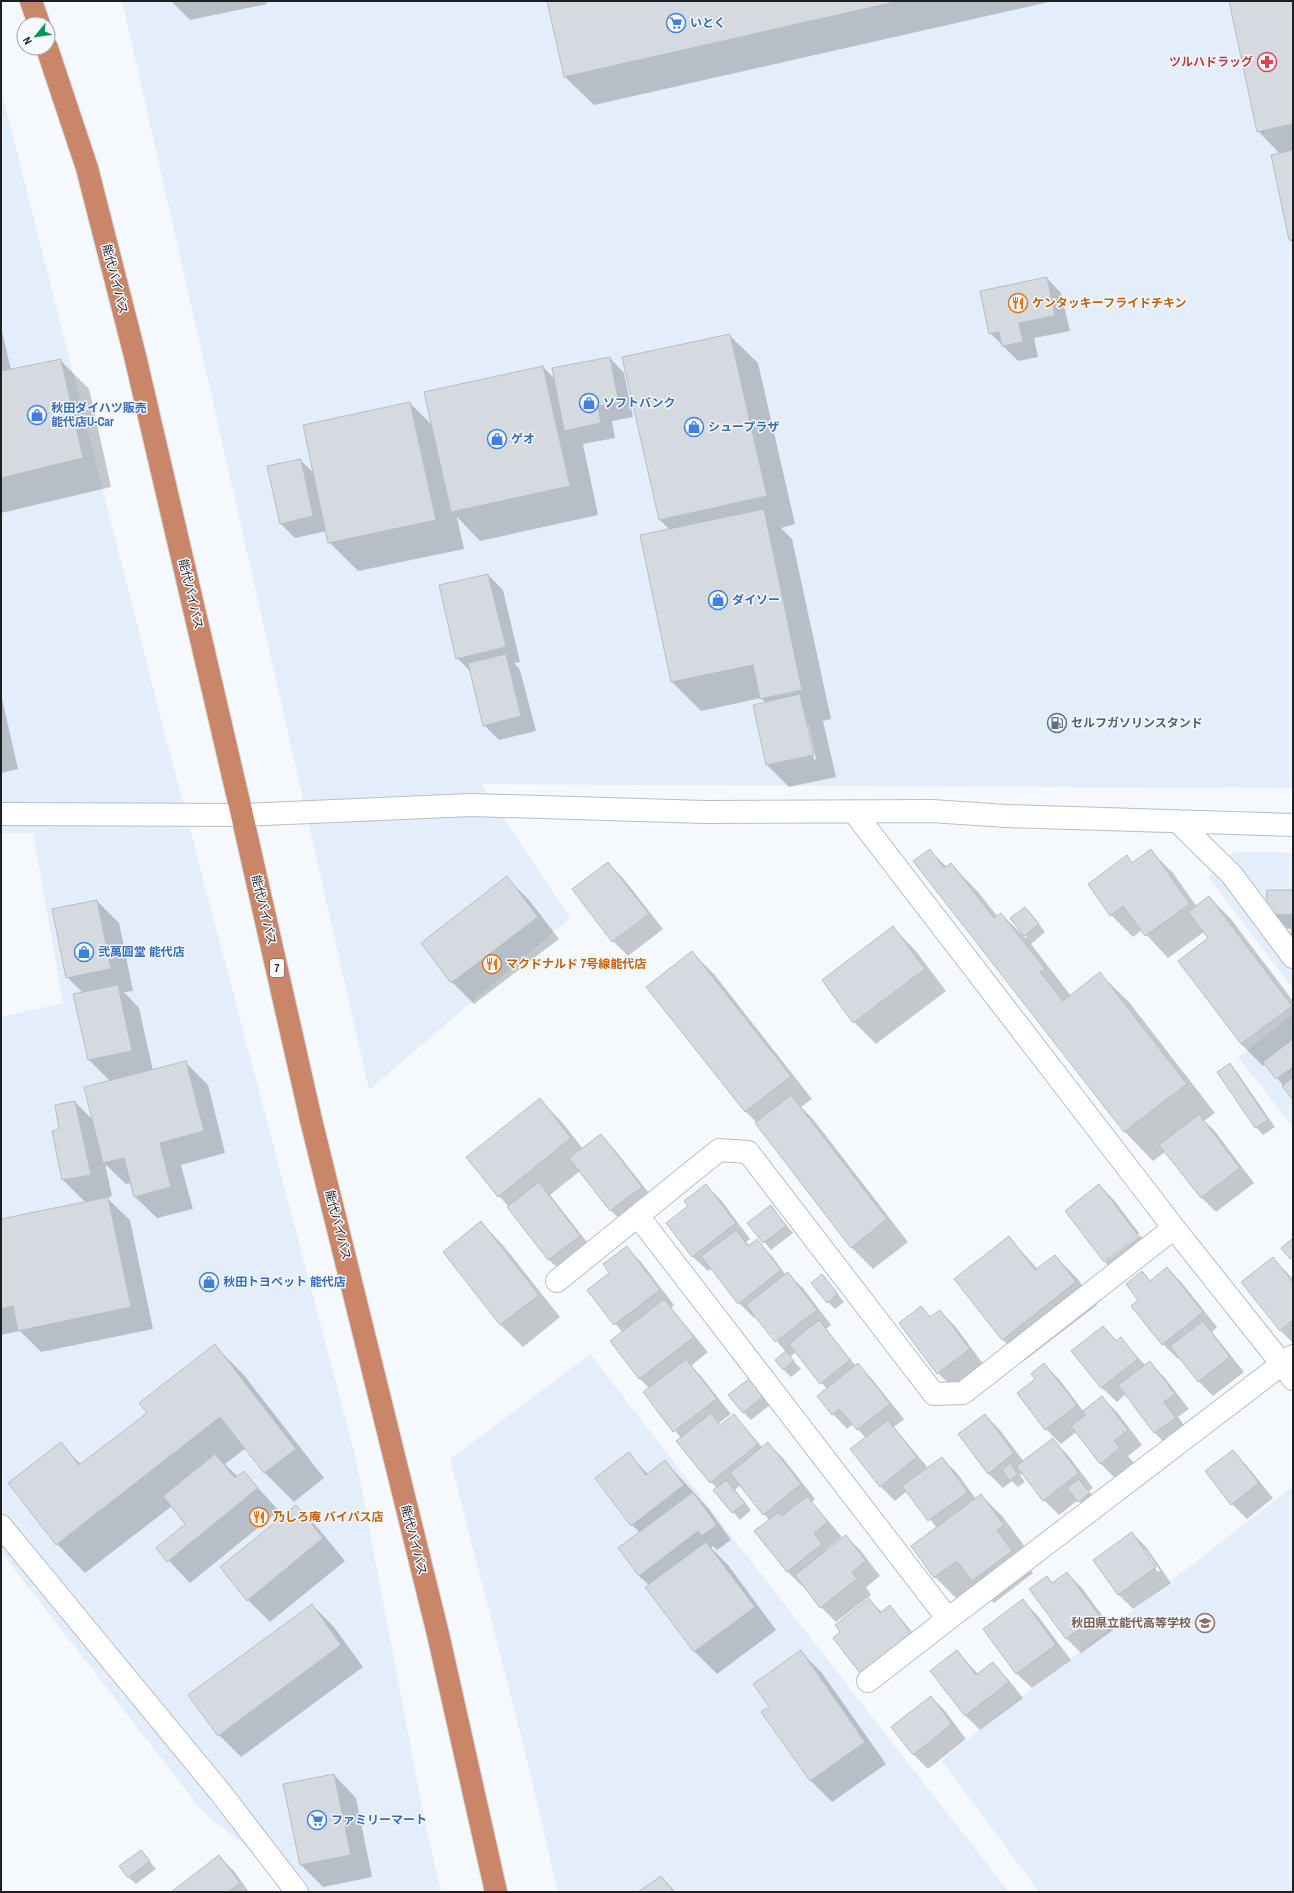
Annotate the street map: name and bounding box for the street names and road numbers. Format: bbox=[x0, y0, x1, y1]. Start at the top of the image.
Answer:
street label: 能代バイパス bbox=[99, 242, 131, 316]
street label: 能代バイパス bbox=[175, 557, 207, 631]
street label: 能代バイパス bbox=[248, 873, 280, 947]
road number: 7 bbox=[270, 959, 284, 977]
street label: 能代バイパス bbox=[322, 1188, 354, 1262]
street label: 能代バイパス bbox=[398, 1503, 430, 1577]

